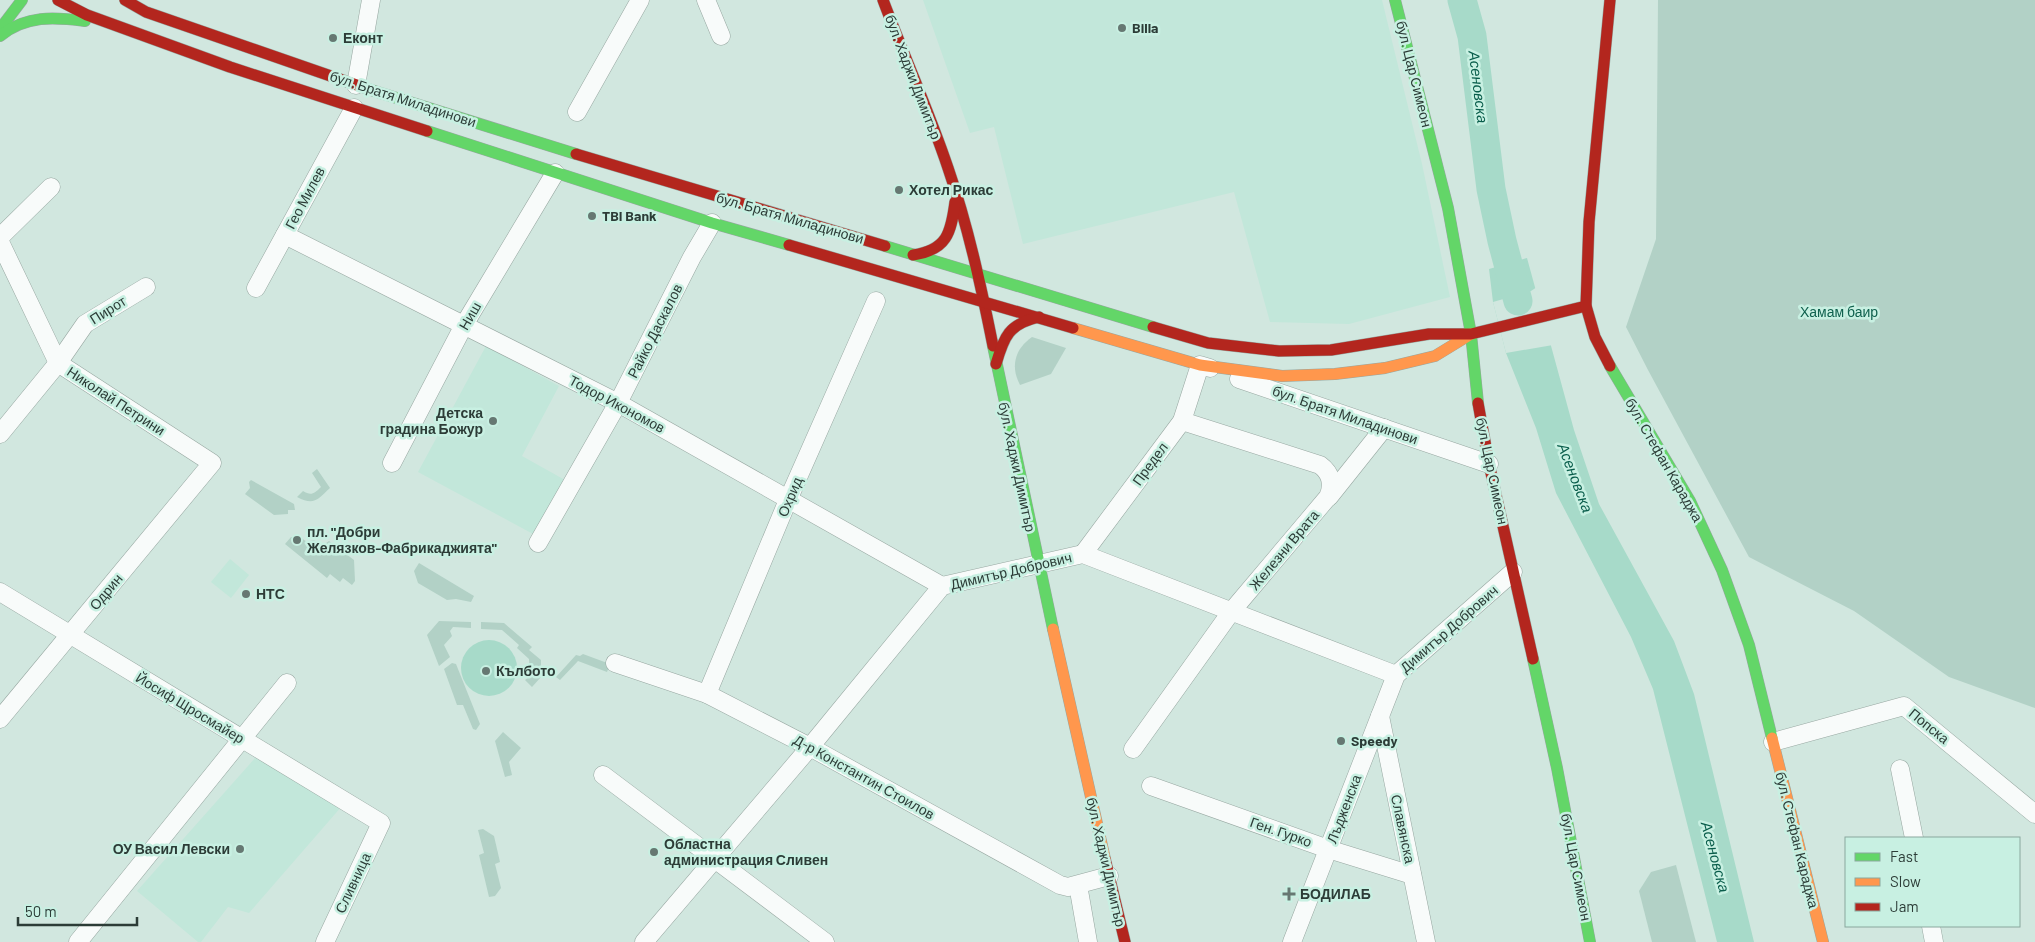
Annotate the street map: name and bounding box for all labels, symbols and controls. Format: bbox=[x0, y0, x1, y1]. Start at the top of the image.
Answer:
street label: бул. Хаджи Димитър bbox=[882, 12, 945, 142]
place label: Billa bbox=[1132, 19, 1158, 36]
street label: бул. Цар Симеон bbox=[1393, 19, 1436, 129]
marker: Billa bbox=[1116, 22, 1128, 34]
place label: Еконт bbox=[343, 29, 383, 46]
marker: Еконт bbox=[327, 32, 339, 44]
water label: Асеновска bbox=[1466, 49, 1492, 124]
street label: бул. Братя Миладинови bbox=[328, 67, 478, 130]
street label: Гео Милев bbox=[281, 164, 328, 232]
place label: Хотел Рикас bbox=[909, 181, 993, 198]
marker: Хотел Рикас bbox=[893, 184, 905, 196]
street label: бул. Братя Миладинови bbox=[714, 188, 866, 247]
place label: TBI Bank bbox=[602, 207, 657, 224]
marker: TBI Bank bbox=[586, 210, 598, 222]
street label: Райко Даскалов bbox=[624, 281, 686, 381]
street label: Пирот bbox=[86, 292, 130, 327]
street label: Ниш bbox=[455, 299, 484, 333]
park label: Хамам баир bbox=[1800, 303, 1878, 320]
street label: Николай Петрини bbox=[64, 363, 168, 439]
street label: Тодор Икономов bbox=[566, 371, 668, 436]
street label: бул. Братя Миладинови bbox=[1270, 382, 1420, 447]
street label: бул. Стефан Караджа bbox=[1622, 395, 1707, 525]
street label: бул. Хаджи Димитър bbox=[995, 400, 1040, 534]
place label: Детска градина Божур bbox=[380, 404, 483, 437]
marker: Детска градина Божур bbox=[487, 415, 499, 427]
street label: бул. Цар Симеон bbox=[1473, 416, 1512, 526]
street label: Предел bbox=[1128, 439, 1171, 489]
water label: Асеновска bbox=[1554, 440, 1597, 515]
street label: Охрид bbox=[774, 474, 805, 519]
street label: Железни Врата bbox=[1245, 506, 1322, 593]
place label: пл. "Добри Желязков-Фабрикаджията" bbox=[306, 523, 497, 556]
marker: пл. "Добри Желязков-Фабрикаджията" bbox=[291, 534, 303, 546]
street label: Димитър Добрович bbox=[949, 548, 1073, 593]
street label: Одрин bbox=[86, 570, 126, 613]
street label: Димитър Добрович bbox=[1396, 582, 1501, 676]
place label: НТС bbox=[256, 585, 285, 602]
marker: НТС bbox=[240, 588, 252, 600]
place label: Кълбото bbox=[496, 662, 556, 679]
marker: Кълбото bbox=[480, 665, 492, 677]
street label: Йосиф Щросмайер bbox=[133, 668, 248, 747]
street label: Попска bbox=[1906, 704, 1953, 747]
street label: Д-р Константин Стоилов bbox=[791, 731, 938, 822]
place label: Speedy bbox=[1351, 732, 1398, 749]
marker: Speedy bbox=[1335, 735, 1347, 747]
street label: бул. Стефан Караджа bbox=[1772, 770, 1823, 910]
street label: Лъдженска bbox=[1323, 772, 1364, 846]
street label: Славянска bbox=[1388, 793, 1419, 865]
street label: бул. Хаджи Димитър bbox=[1083, 796, 1130, 928]
street label: бул. Цар Симеон bbox=[1558, 812, 1595, 922]
street label: Ген. Гурко bbox=[1248, 813, 1314, 850]
water label: Асеновска bbox=[1698, 818, 1734, 894]
place label: Областна администрация Сливен bbox=[664, 835, 828, 868]
legend bbox=[1845, 837, 2020, 927]
place label: ОУ Васил Левски bbox=[113, 840, 230, 857]
marker: ОУ Васил Левски bbox=[234, 843, 246, 855]
marker: Областна администрация Сливен bbox=[648, 846, 660, 858]
text: Fast bbox=[1890, 847, 1918, 865]
street label: Сливница bbox=[331, 850, 374, 916]
text: Slow bbox=[1890, 872, 1921, 890]
place label: БОДИЛАБ bbox=[1300, 885, 1371, 902]
marker: БОДИЛАБ bbox=[1282, 887, 1296, 901]
scale bar bbox=[18, 894, 136, 926]
text: Jam bbox=[1890, 897, 1919, 915]
text: 50 m bbox=[25, 902, 57, 920]

